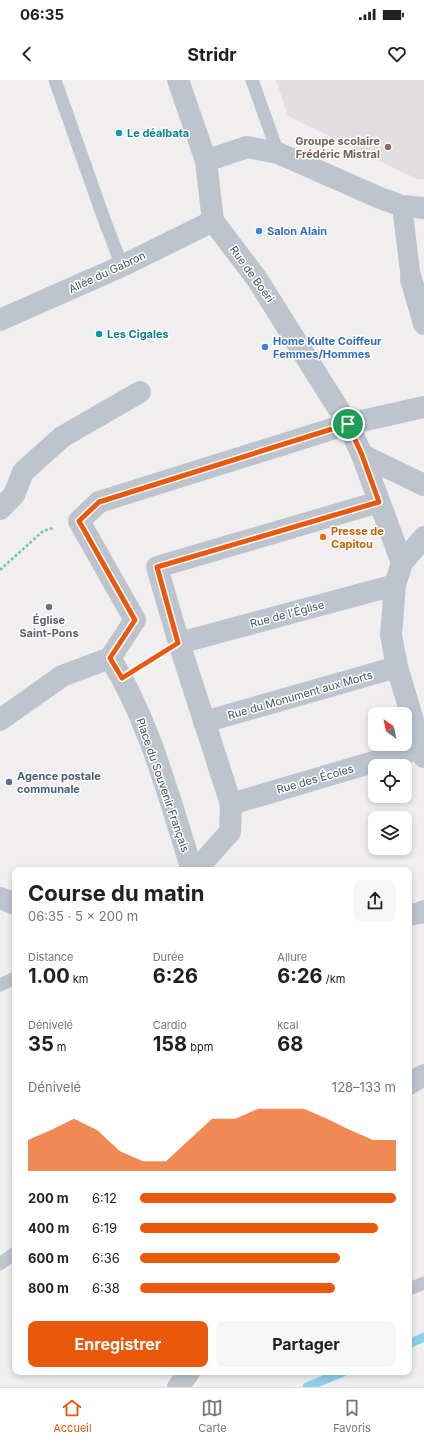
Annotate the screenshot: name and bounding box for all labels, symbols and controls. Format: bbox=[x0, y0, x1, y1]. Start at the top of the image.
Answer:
text: 06:35 bbox=[20, 5, 64, 24]
icon: back bbox=[16, 43, 38, 65]
icon: heart bbox=[386, 43, 408, 65]
text: Stridr bbox=[187, 44, 237, 65]
place label: Le déalbata bbox=[127, 126, 189, 140]
marker: Le déalbata bbox=[114, 128, 124, 138]
place label: Groupe scolaire Frédéric Mistral bbox=[295, 134, 380, 161]
marker: Groupe scolaire Frédéric Mistral bbox=[383, 142, 393, 152]
place label: Salon Alain bbox=[267, 224, 327, 238]
marker: Salon Alain bbox=[254, 226, 264, 236]
street label: Rue de Boéri bbox=[227, 243, 277, 305]
street label: Allée du Gabron bbox=[66, 248, 148, 296]
place label: Les Cigales bbox=[107, 327, 169, 341]
marker: Les Cigales bbox=[94, 329, 104, 339]
place label: Home Kulte Coiffeur Femmes/Hommes bbox=[273, 334, 382, 361]
marker: Home Kulte Coiffeur Femmes/Hommes bbox=[260, 342, 270, 352]
pin bbox=[331, 407, 365, 441]
icon: arrive bbox=[337, 413, 359, 435]
place label: Presse de Capitou bbox=[331, 524, 384, 551]
marker: Presse de Capitou bbox=[318, 532, 328, 542]
street label: Rue de l'Église bbox=[248, 597, 326, 631]
marker: Église Saint-Pons bbox=[44, 602, 54, 612]
place label: Église Saint-Pons bbox=[19, 613, 79, 640]
street label: Rue du Monument aux Morts bbox=[226, 668, 374, 722]
north arrow bbox=[368, 707, 412, 751]
map controls bbox=[368, 707, 412, 855]
street label: Place du Souvenir Français bbox=[133, 716, 193, 854]
button: locate bbox=[368, 759, 412, 803]
street label: Rue des Écoles bbox=[275, 761, 355, 797]
place label: Agence postale communale bbox=[17, 769, 101, 796]
marker: Agence postale communale bbox=[4, 777, 14, 787]
button: layers bbox=[368, 811, 412, 855]
text: Course du matin bbox=[28, 880, 204, 906]
button: share bbox=[354, 880, 396, 922]
text: 06:35 · 5 × 200 m bbox=[28, 908, 138, 924]
text: Distance bbox=[28, 950, 73, 964]
text: Durée bbox=[153, 950, 184, 964]
text: Allure bbox=[277, 950, 307, 964]
text: 1.00 bbox=[28, 964, 70, 988]
text: 6:26 bbox=[153, 964, 198, 988]
text: 6:26 bbox=[277, 964, 323, 988]
text: km bbox=[70, 972, 88, 986]
text: /km bbox=[323, 972, 345, 986]
text: Dénivelé bbox=[28, 1018, 73, 1032]
text: Cardio bbox=[153, 1018, 187, 1032]
text: kcal bbox=[277, 1018, 298, 1032]
text: 35 bbox=[28, 1032, 54, 1056]
text: 158 bbox=[153, 1032, 187, 1056]
text: 68 bbox=[277, 1032, 303, 1056]
text: m bbox=[54, 1040, 66, 1054]
text: bpm bbox=[187, 1040, 213, 1054]
text: Dénivelé bbox=[28, 1079, 81, 1095]
text: 128–133 m bbox=[332, 1079, 396, 1095]
text: 200 m bbox=[28, 1190, 69, 1206]
text: 6:12 bbox=[92, 1190, 117, 1206]
text: 400 m bbox=[28, 1220, 69, 1236]
text: 6:19 bbox=[92, 1220, 117, 1236]
text: 600 m bbox=[28, 1250, 69, 1266]
text: 6:36 bbox=[92, 1250, 120, 1266]
text: 800 m bbox=[28, 1280, 69, 1296]
text: 6:38 bbox=[92, 1280, 120, 1296]
button: Enregistrer bbox=[28, 1321, 208, 1367]
button: Partager bbox=[216, 1321, 396, 1367]
tab: Accueil bbox=[53, 1397, 92, 1435]
tab: Carte bbox=[198, 1397, 227, 1435]
tab: Favoris bbox=[333, 1397, 371, 1435]

